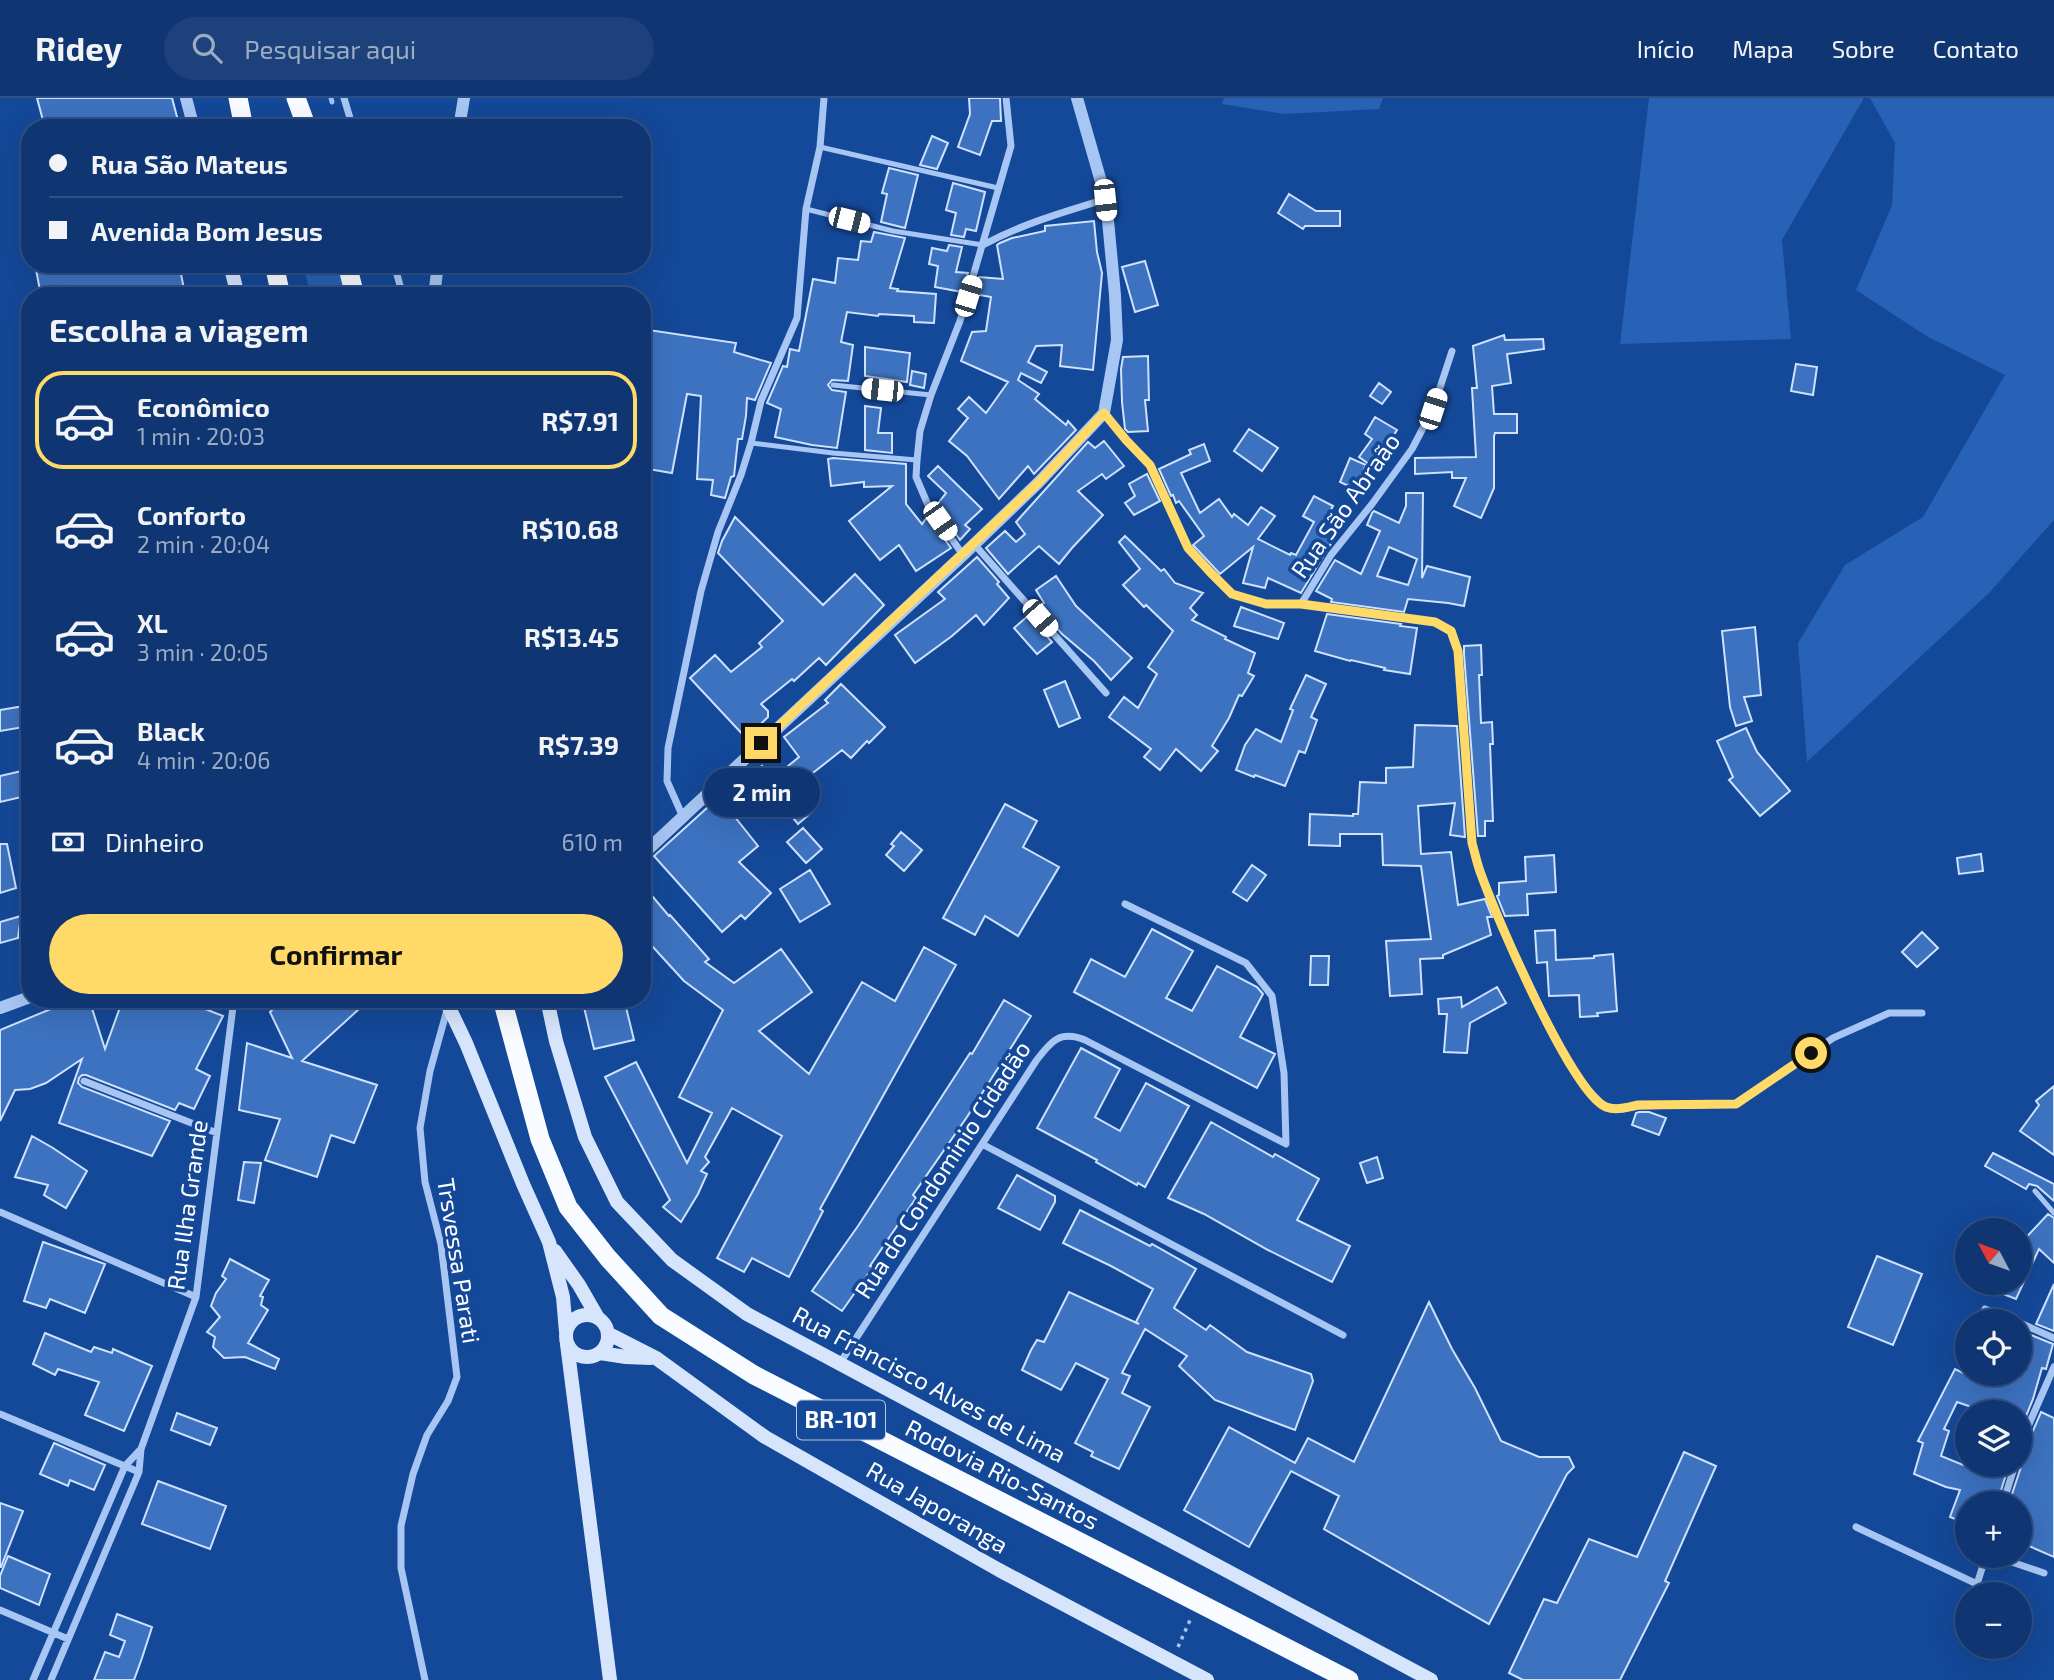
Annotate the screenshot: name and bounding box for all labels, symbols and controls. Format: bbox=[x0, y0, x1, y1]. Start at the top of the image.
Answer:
search box bbox=[164, 17, 654, 80]
text: Ridey bbox=[35, 28, 122, 68]
icon: search bbox=[188, 29, 226, 67]
text: Pesquisar aqui bbox=[244, 33, 416, 64]
text: Início bbox=[1637, 34, 1694, 63]
text: Mapa bbox=[1732, 34, 1794, 63]
text: Sobre bbox=[1832, 34, 1895, 63]
text: Contato bbox=[1933, 34, 2019, 63]
text: Rua São Mateus bbox=[91, 148, 288, 179]
car bbox=[1093, 178, 1118, 222]
car bbox=[827, 205, 872, 235]
text: Avenida Bom Jesus bbox=[91, 215, 323, 246]
car bbox=[952, 273, 985, 319]
text: Escolha a viagem bbox=[49, 310, 309, 348]
car bbox=[861, 377, 904, 403]
car bbox=[1417, 386, 1450, 432]
icon: car bbox=[53, 389, 116, 452]
text: Econômico bbox=[137, 391, 270, 422]
text: R$7.91 bbox=[542, 405, 619, 436]
text: 1 min · 20:03 bbox=[137, 422, 265, 450]
street label: Rua São Abraão bbox=[1284, 427, 1405, 583]
icon: car bbox=[53, 497, 116, 560]
car bbox=[920, 498, 961, 544]
text: Conforto bbox=[137, 499, 246, 530]
text: R$10.68 bbox=[522, 513, 619, 544]
text: 2 min · 20:04 bbox=[137, 530, 270, 558]
car bbox=[1019, 595, 1062, 641]
icon: car bbox=[53, 605, 116, 668]
text: XL bbox=[137, 607, 168, 638]
text: R$13.45 bbox=[524, 621, 619, 652]
text: 3 min · 20:05 bbox=[137, 638, 268, 666]
icon: car bbox=[53, 713, 116, 776]
text: Black bbox=[137, 715, 205, 746]
route end bbox=[745, 727, 777, 759]
text: R$7.39 bbox=[538, 729, 619, 760]
text: 4 min · 20:06 bbox=[137, 746, 270, 774]
callout: 2 min bbox=[703, 768, 819, 816]
text: 2 min bbox=[733, 778, 791, 806]
icon: cash bbox=[49, 823, 87, 861]
text: Dinheiro bbox=[105, 826, 204, 857]
text: 610 m bbox=[562, 828, 623, 856]
button: Confirmar bbox=[49, 914, 623, 994]
street label: Rua do Condominio Cidadão bbox=[848, 1035, 1036, 1303]
route start bbox=[1795, 1037, 1827, 1069]
street label: Rua Ilha Grande bbox=[160, 1118, 213, 1292]
street label: Trsvessa Parati bbox=[432, 1176, 487, 1345]
north arrow bbox=[1955, 1218, 2032, 1295]
map controls bbox=[1955, 1218, 2032, 1659]
street label: Rua Francisco Alves de Lima bbox=[788, 1299, 1071, 1468]
button: locate bbox=[1955, 1309, 2032, 1386]
road number: BR-101 bbox=[797, 1400, 885, 1440]
button: layers bbox=[1955, 1400, 2032, 1477]
street label: Rodovia Rio-Santos bbox=[901, 1412, 1104, 1535]
street label: Rua Japoranga bbox=[862, 1454, 1014, 1559]
button: + bbox=[1955, 1491, 2032, 1568]
button: − bbox=[1955, 1582, 2032, 1659]

